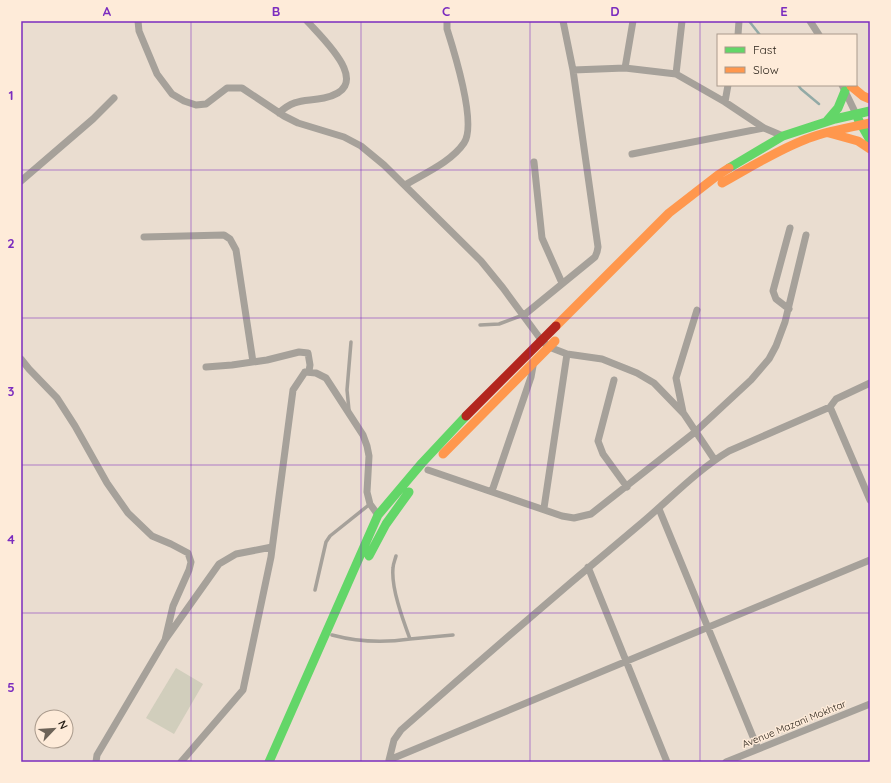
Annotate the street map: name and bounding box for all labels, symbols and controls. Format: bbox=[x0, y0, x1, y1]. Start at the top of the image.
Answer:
text: A bbox=[103, 3, 112, 19]
text: B bbox=[272, 3, 280, 19]
text: C bbox=[442, 3, 450, 19]
text: D bbox=[610, 3, 620, 19]
text: E bbox=[780, 3, 788, 19]
legend bbox=[717, 34, 857, 86]
text: Fast bbox=[753, 42, 777, 57]
text: Slow bbox=[753, 62, 779, 77]
text: 1 bbox=[8, 87, 14, 103]
text: 2 bbox=[7, 235, 15, 251]
text: 3 bbox=[8, 383, 15, 399]
text: 4 bbox=[7, 531, 15, 547]
text: 5 bbox=[7, 679, 15, 695]
street label: Avenue Mazani Mokhtar bbox=[740, 697, 848, 751]
north arrow bbox=[34, 709, 74, 749]
text: N bbox=[55, 718, 71, 731]

